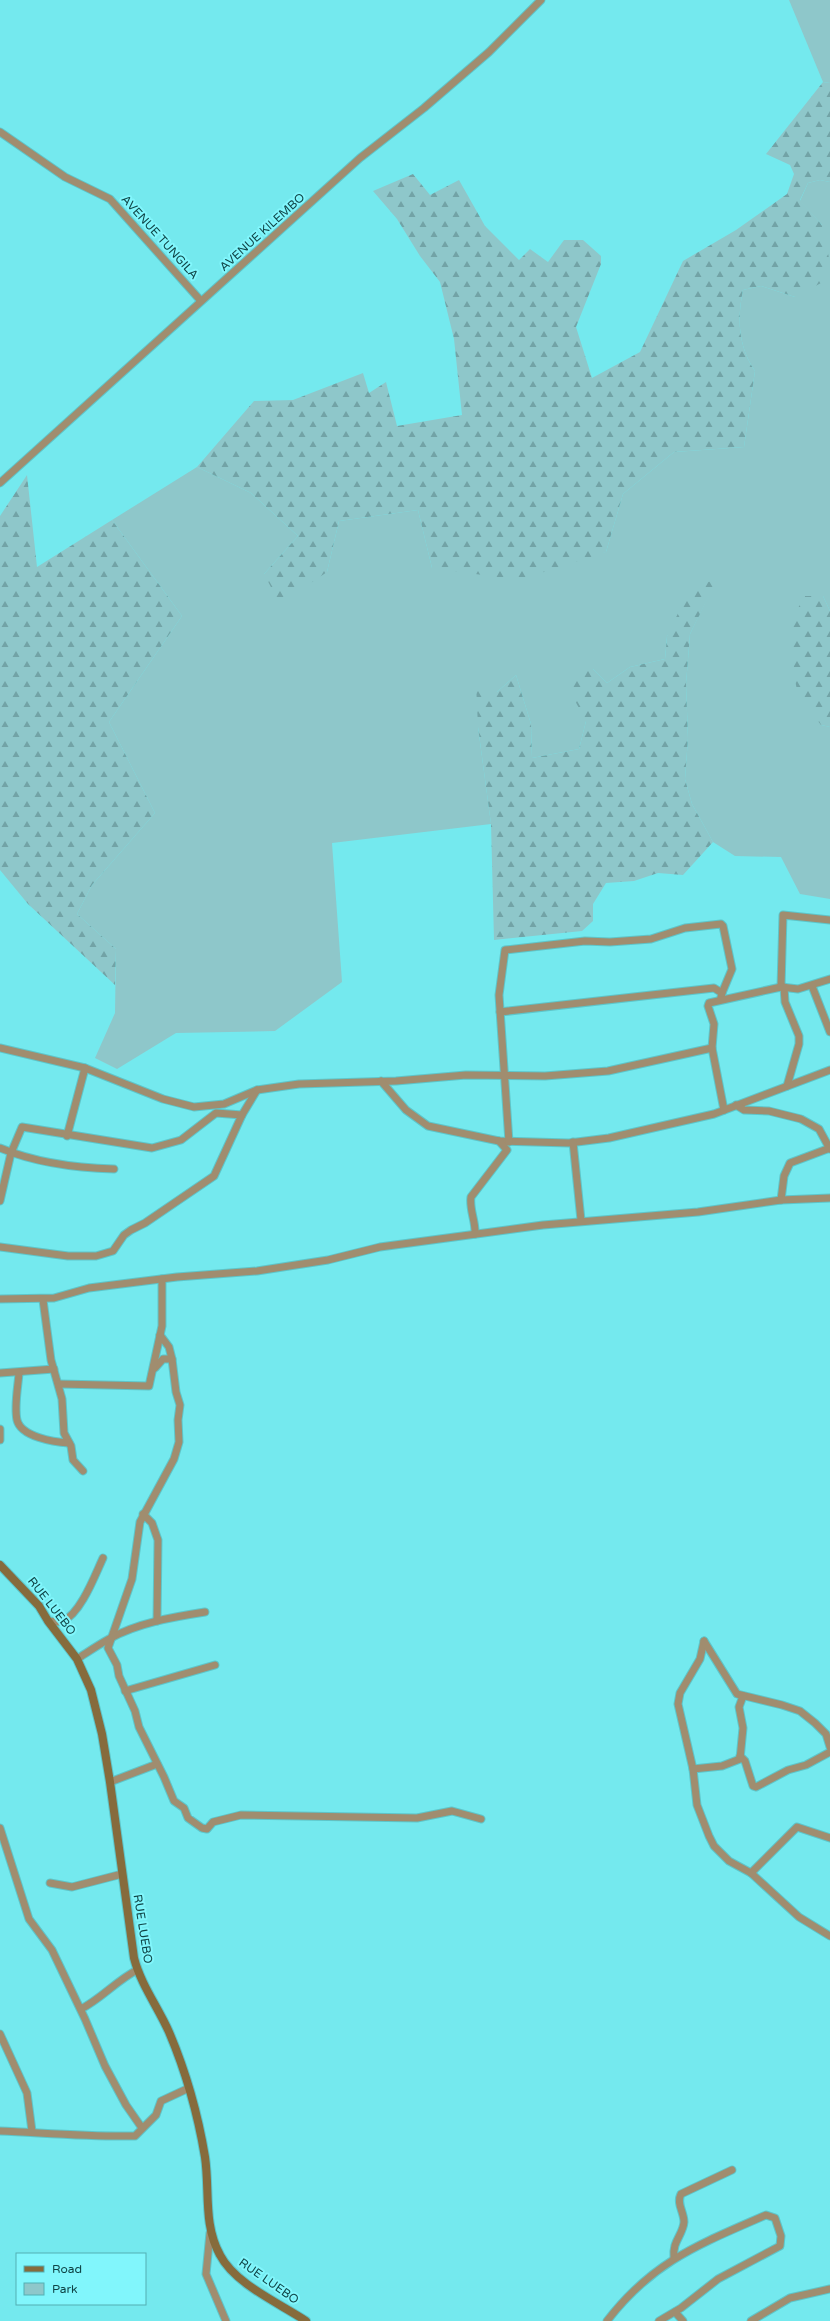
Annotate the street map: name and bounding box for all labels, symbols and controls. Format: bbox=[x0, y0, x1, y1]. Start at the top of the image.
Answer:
street label: AVENUE KILEMBO bbox=[217, 190, 308, 274]
street label: AVENUE TUNGILA bbox=[119, 192, 201, 282]
street label: RUE LUEBO bbox=[25, 1574, 79, 1638]
street label: RUE LUEBO bbox=[131, 1893, 155, 1965]
legend bbox=[16, 2253, 146, 2305]
street label: RUE LUEBO bbox=[236, 2255, 302, 2307]
text: Road bbox=[52, 2262, 82, 2276]
text: Park bbox=[52, 2282, 78, 2296]

